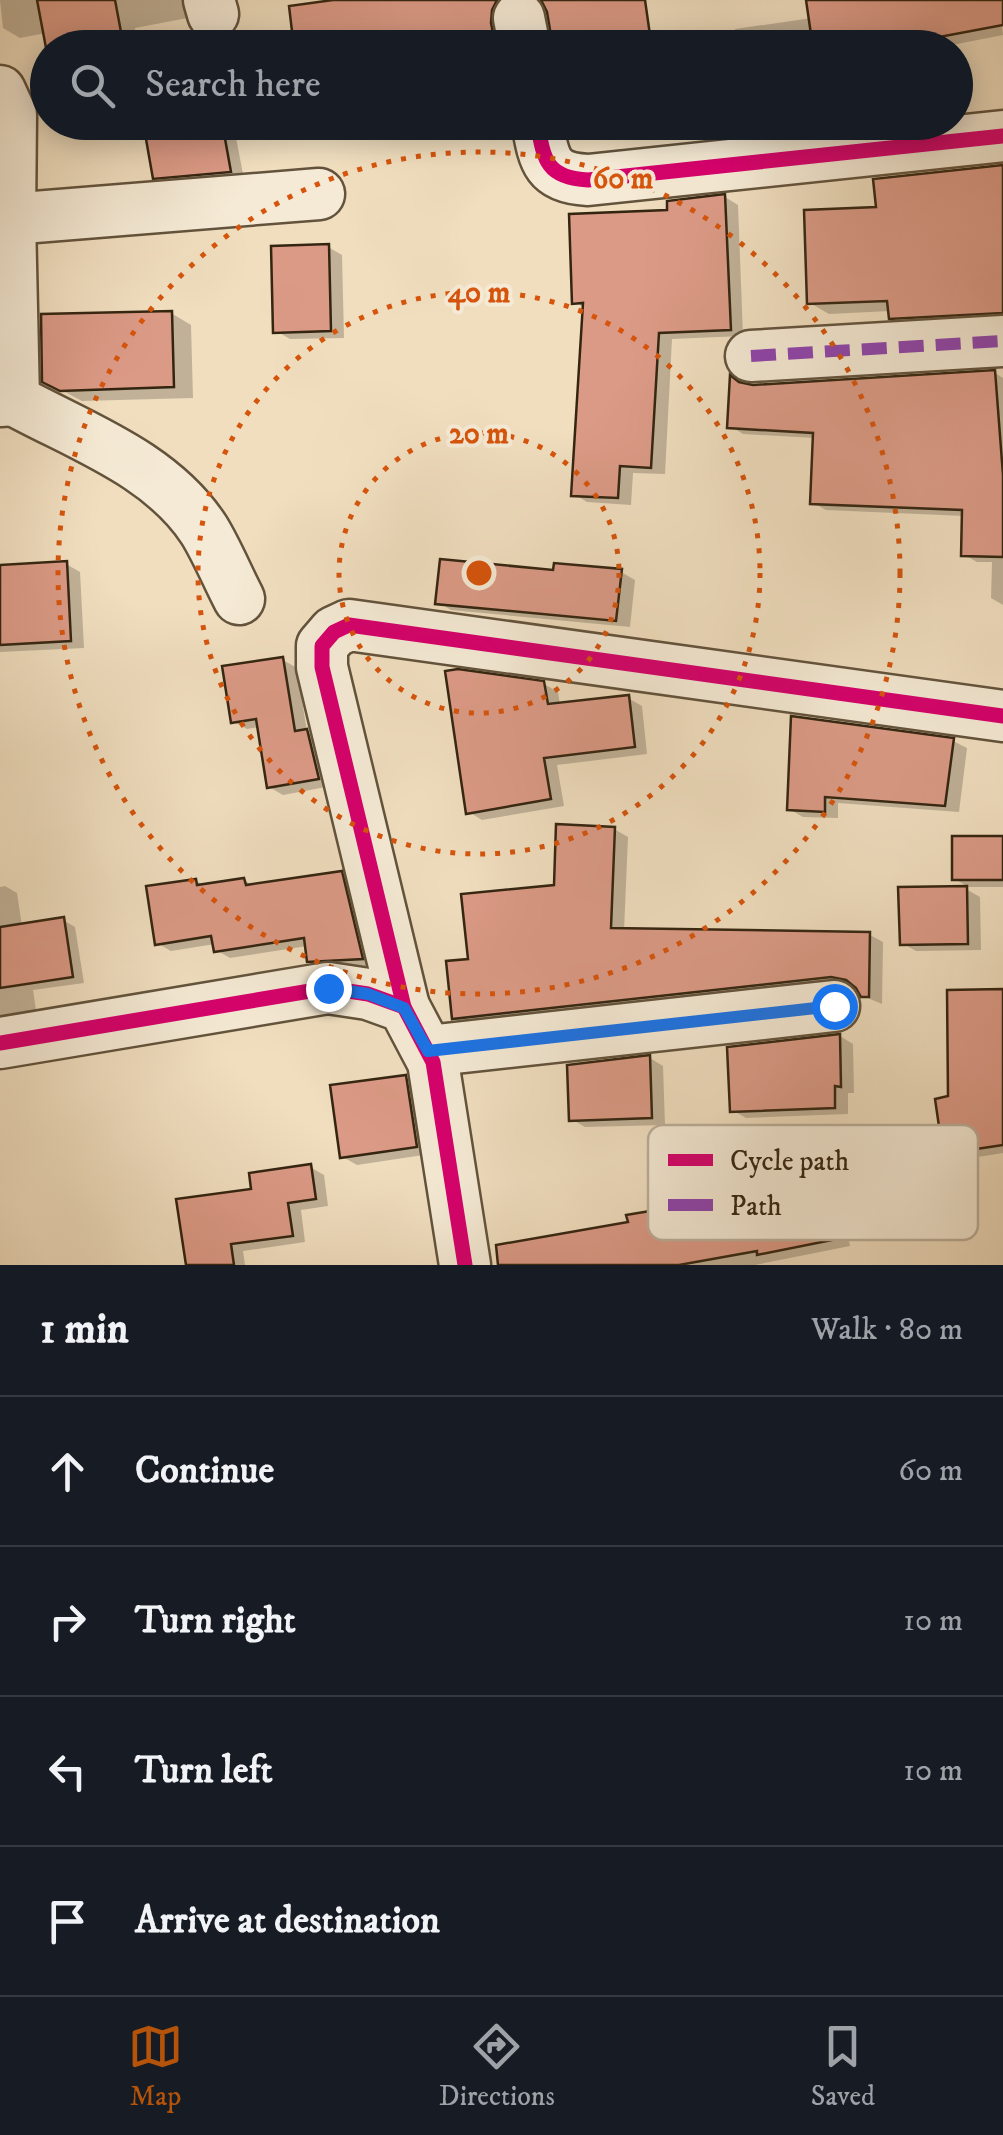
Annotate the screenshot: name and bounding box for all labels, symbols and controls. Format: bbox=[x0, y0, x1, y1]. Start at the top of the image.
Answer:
search box bbox=[30, 30, 973, 140]
icon: search bbox=[65, 58, 120, 113]
text: Search here bbox=[145, 61, 321, 109]
text: 60 m bbox=[593, 161, 654, 198]
text: 40 m bbox=[448, 275, 511, 312]
text: 20 m bbox=[449, 416, 509, 453]
centre of rings bbox=[461, 555, 497, 591]
route end bbox=[306, 966, 352, 1012]
route start bbox=[812, 984, 858, 1030]
legend bbox=[648, 1125, 978, 1240]
text: Cycle path bbox=[730, 1144, 849, 1179]
text: Path bbox=[730, 1189, 782, 1224]
text: 1 min bbox=[40, 1304, 129, 1356]
text: Walk · 80 m bbox=[811, 1310, 963, 1350]
icon: ahead bbox=[40, 1444, 95, 1499]
text: Continue bbox=[135, 1447, 274, 1495]
text: 60 m bbox=[898, 1451, 963, 1491]
icon: right bbox=[40, 1594, 95, 1649]
text: Turn right bbox=[135, 1597, 296, 1645]
text: 10 m bbox=[903, 1601, 963, 1641]
icon: left bbox=[40, 1744, 95, 1799]
text: Turn left bbox=[135, 1747, 273, 1795]
text: 10 m bbox=[903, 1751, 963, 1791]
icon: arrive bbox=[40, 1894, 95, 1949]
text: Arrive at destination bbox=[135, 1897, 440, 1945]
tab: Map bbox=[128, 2019, 183, 2114]
tab: Directions bbox=[439, 2019, 555, 2114]
tab: Saved bbox=[811, 2019, 875, 2114]

